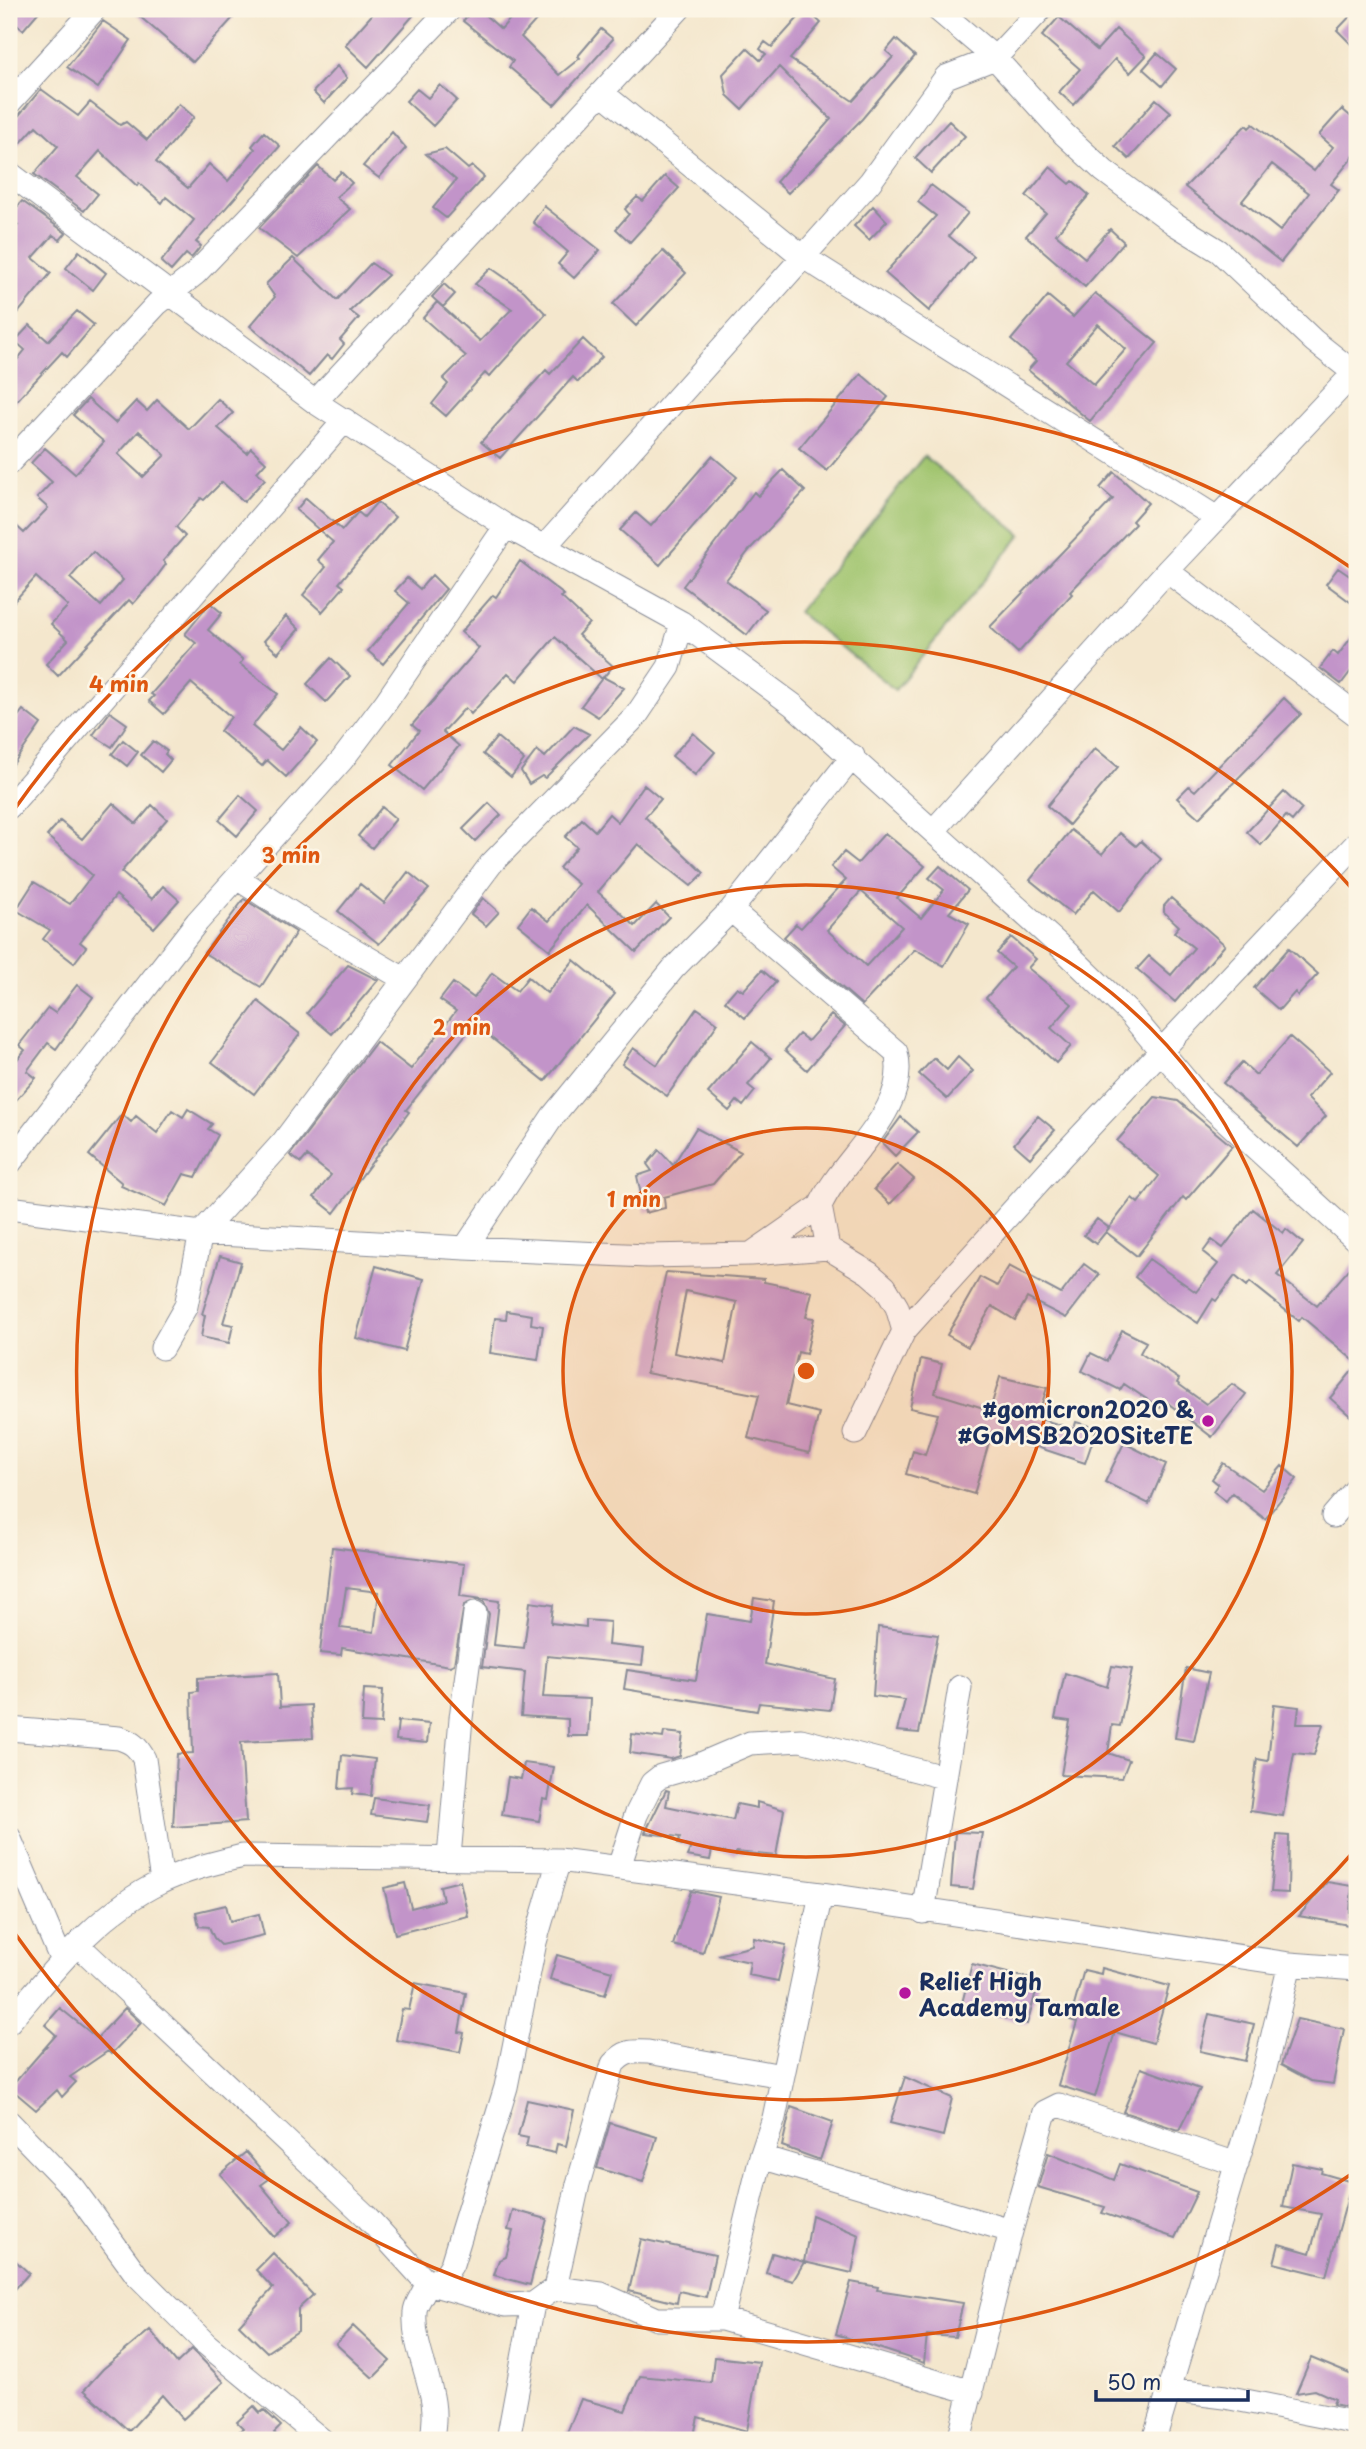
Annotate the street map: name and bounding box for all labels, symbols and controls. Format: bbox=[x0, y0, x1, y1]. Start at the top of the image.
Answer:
text: 4 min bbox=[89, 667, 149, 699]
text: 3 min bbox=[261, 838, 321, 870]
text: 2 min bbox=[433, 1010, 491, 1042]
text: 1 min bbox=[607, 1182, 661, 1214]
centre of rings bbox=[794, 1359, 818, 1383]
place label: #gomicron2020 & #GoMSB2020SiteTE bbox=[958, 1391, 1194, 1452]
marker: #gomicron2020 & #GoMSB2020SiteTE bbox=[1200, 1413, 1216, 1429]
place label: Relief High Academy Tamale bbox=[918, 1963, 1120, 2024]
marker: Relief High Academy Tamale bbox=[897, 1985, 913, 2001]
scale bar bbox=[1096, 2358, 1249, 2402]
text: 50 m bbox=[1107, 2365, 1161, 2397]

